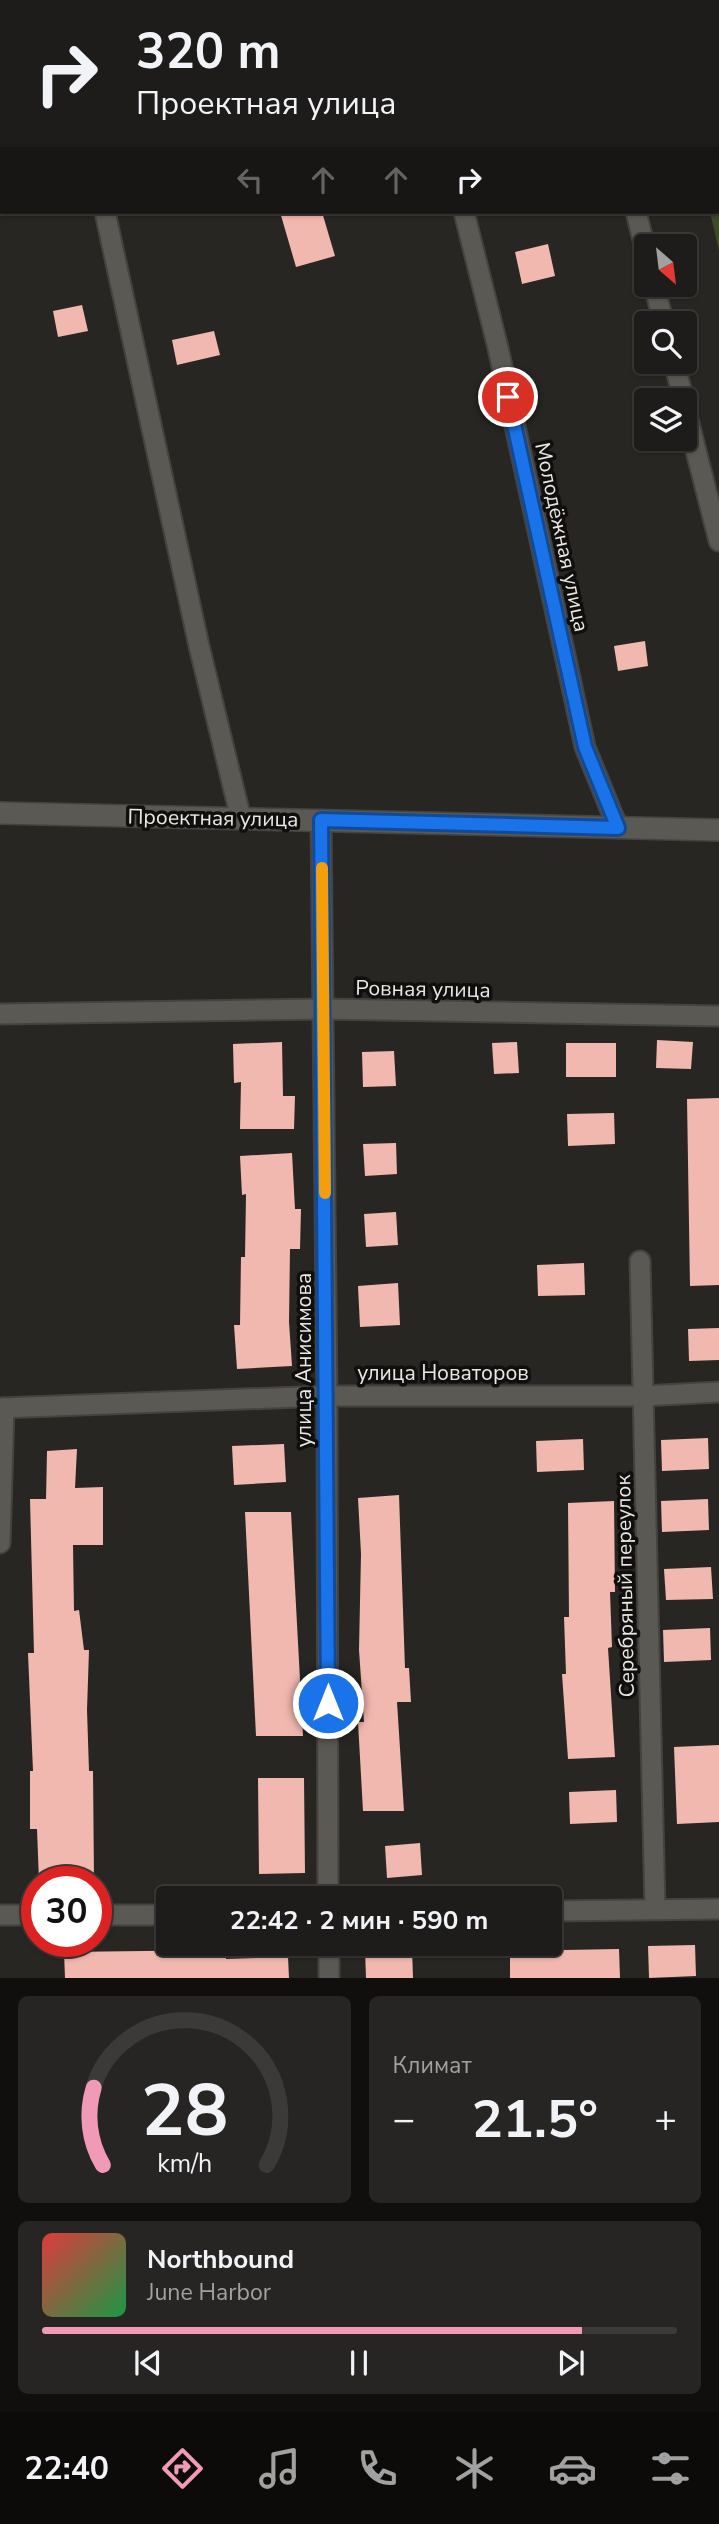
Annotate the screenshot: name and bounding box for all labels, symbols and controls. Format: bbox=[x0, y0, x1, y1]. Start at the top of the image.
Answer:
text: 320 m bbox=[136, 18, 280, 85]
icon: right bbox=[21, 28, 112, 119]
text: Проектная улица bbox=[136, 82, 396, 125]
icon: left bbox=[231, 161, 269, 199]
icon: ahead bbox=[304, 161, 342, 199]
icon: ahead bbox=[377, 161, 415, 199]
icon: right bbox=[450, 161, 488, 199]
north arrow bbox=[634, 234, 696, 298]
map controls bbox=[634, 234, 697, 451]
button: search bbox=[634, 311, 697, 374]
pin bbox=[478, 367, 538, 427]
icon: arrive bbox=[489, 378, 527, 416]
button: layers bbox=[634, 388, 697, 451]
street label: Молодёжная улица bbox=[528, 440, 596, 634]
street label: Проектная улица bbox=[127, 803, 299, 833]
street label: Ровная улица bbox=[355, 974, 491, 1004]
street label: улица Анисимова bbox=[290, 1273, 318, 1447]
street label: улица Новаторов bbox=[357, 1359, 529, 1387]
street label: Серебряный переулок bbox=[609, 1473, 641, 1698]
position arrow bbox=[291, 1666, 365, 1740]
speed limit sign: 30 bbox=[21, 1866, 112, 1957]
text: 22:42 · 2 мин · 590 m bbox=[230, 1903, 488, 1938]
text: Климат bbox=[393, 2050, 472, 2081]
text: 28 bbox=[141, 2062, 228, 2162]
text: 21.5° bbox=[472, 2084, 598, 2155]
text: − bbox=[393, 2094, 415, 2145]
text: + bbox=[654, 2094, 677, 2145]
text: km/h bbox=[157, 2147, 212, 2181]
text: Northbound bbox=[147, 2242, 294, 2277]
text: June Harbor bbox=[147, 2277, 271, 2308]
icon: previous bbox=[129, 2344, 167, 2382]
icon: pause bbox=[340, 2344, 378, 2382]
icon: next bbox=[552, 2344, 590, 2382]
icon: directions bbox=[158, 2444, 207, 2493]
icon: music bbox=[255, 2444, 304, 2493]
icon: phone bbox=[353, 2444, 402, 2493]
icon: climate bbox=[450, 2444, 499, 2493]
icon: car bbox=[548, 2444, 597, 2493]
icon: filters bbox=[646, 2444, 695, 2493]
text: 22:40 bbox=[24, 2447, 109, 2490]

